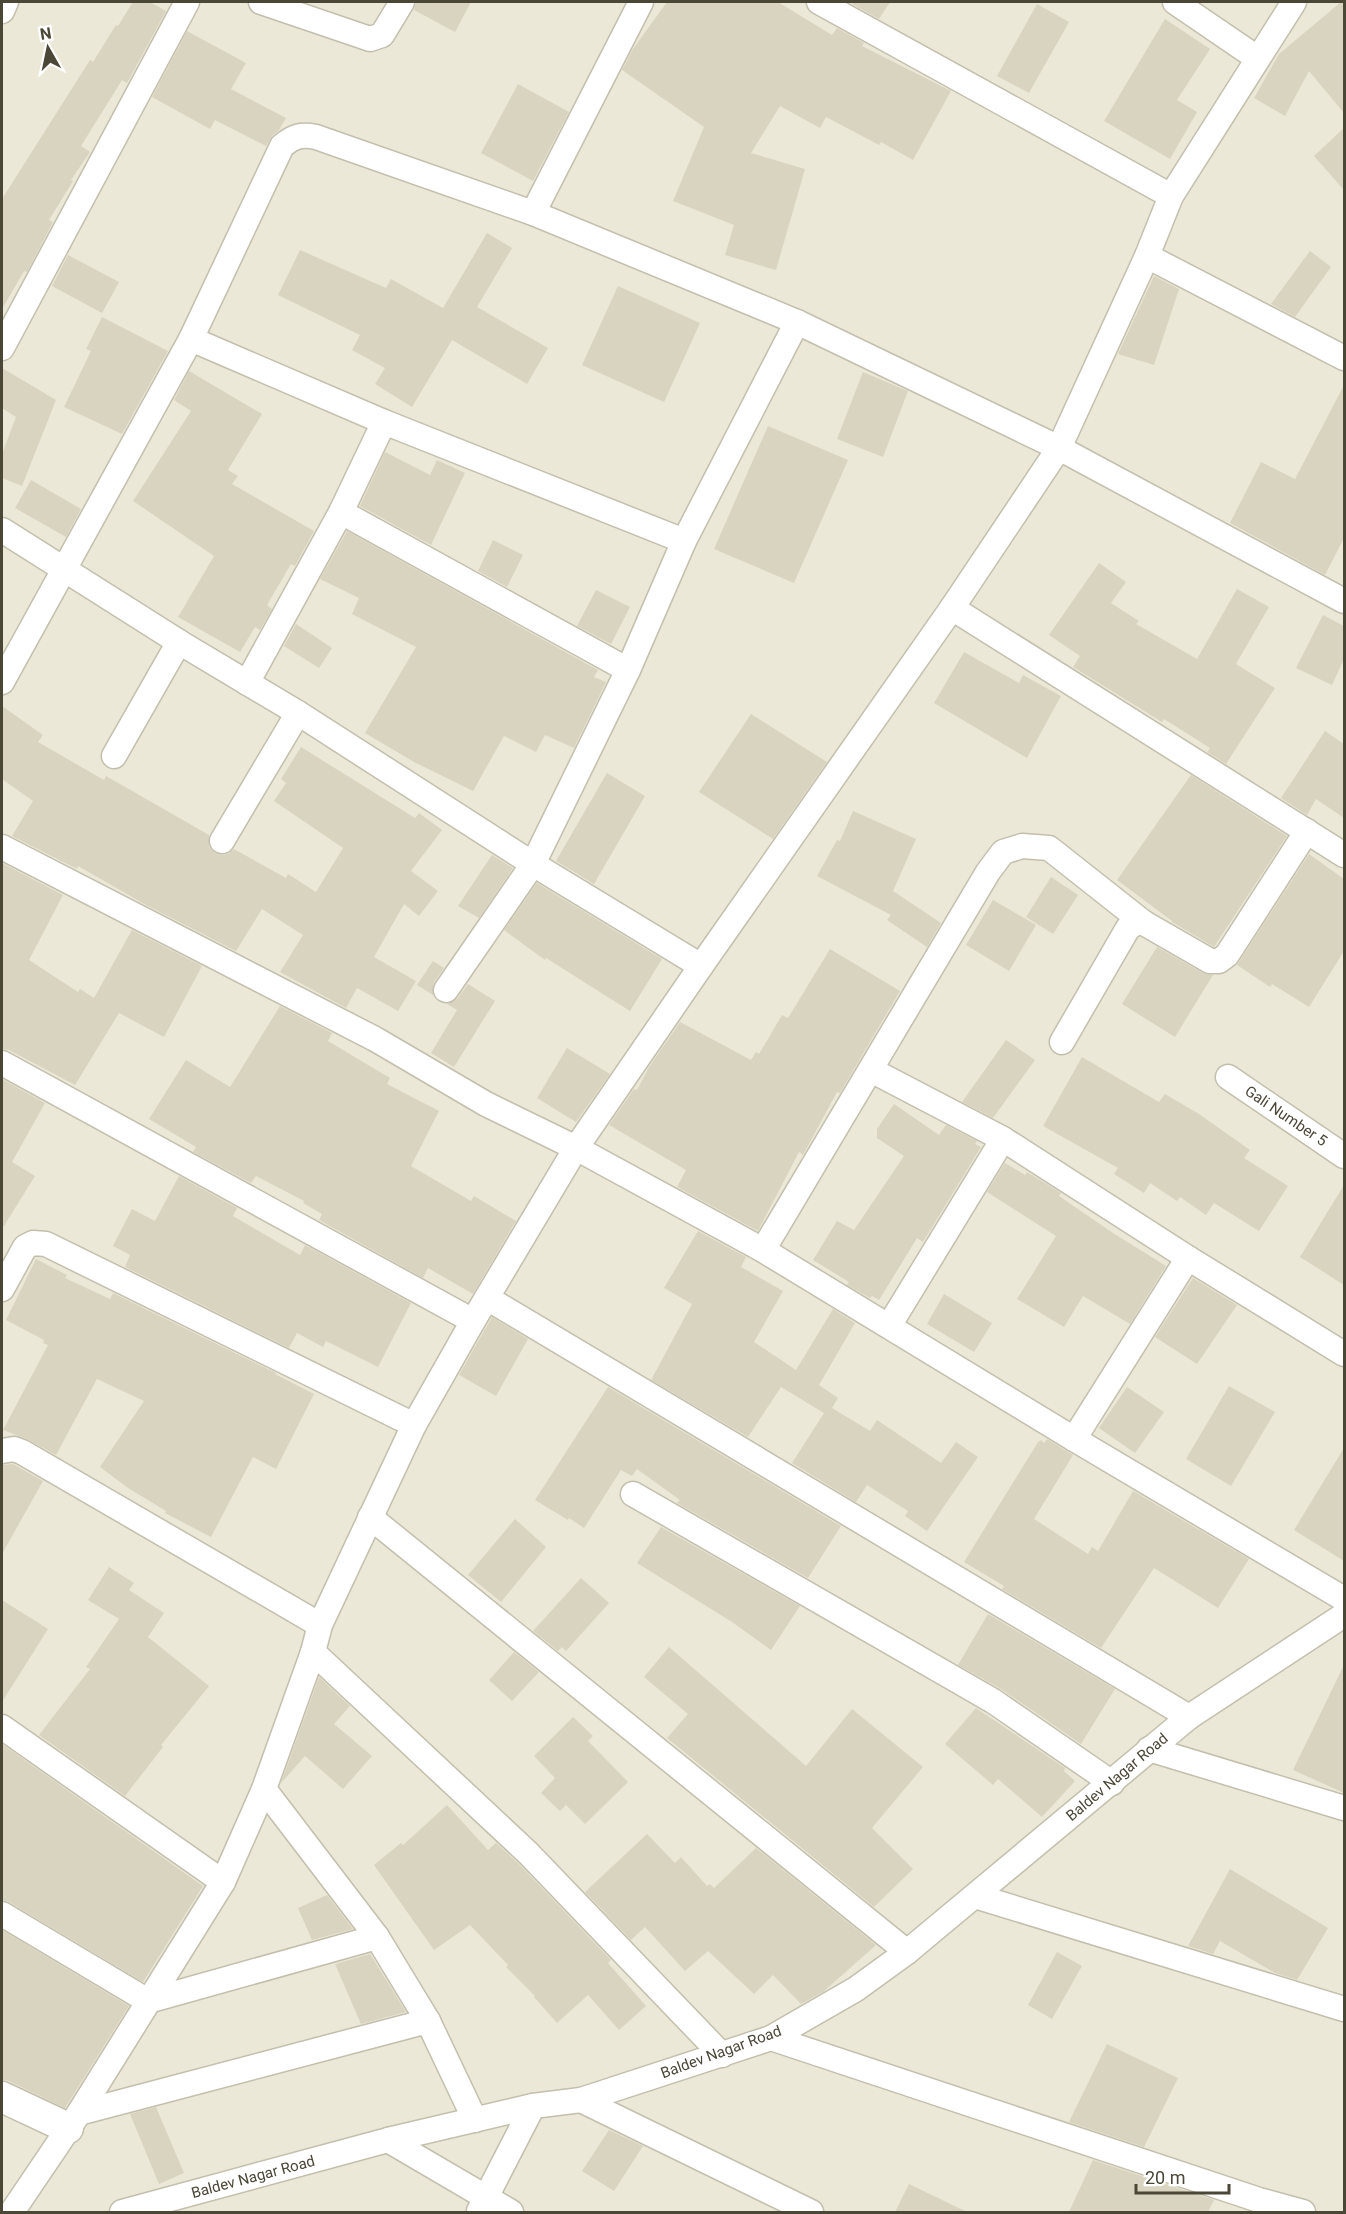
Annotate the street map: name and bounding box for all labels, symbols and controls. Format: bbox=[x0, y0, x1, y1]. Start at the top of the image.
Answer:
north arrow bbox=[18, 18, 78, 78]
text: N bbox=[39, 23, 53, 44]
street label: Gali Number 5 bbox=[1242, 1082, 1330, 1150]
street label: Baldev Nagar Road bbox=[1063, 1729, 1171, 1825]
street label: Baldev Nagar Road bbox=[658, 2022, 784, 2082]
street label: Baldev Nagar Road bbox=[189, 2152, 317, 2202]
scale bar bbox=[1136, 2157, 1229, 2195]
text: 20 m bbox=[1145, 2167, 1185, 2188]

